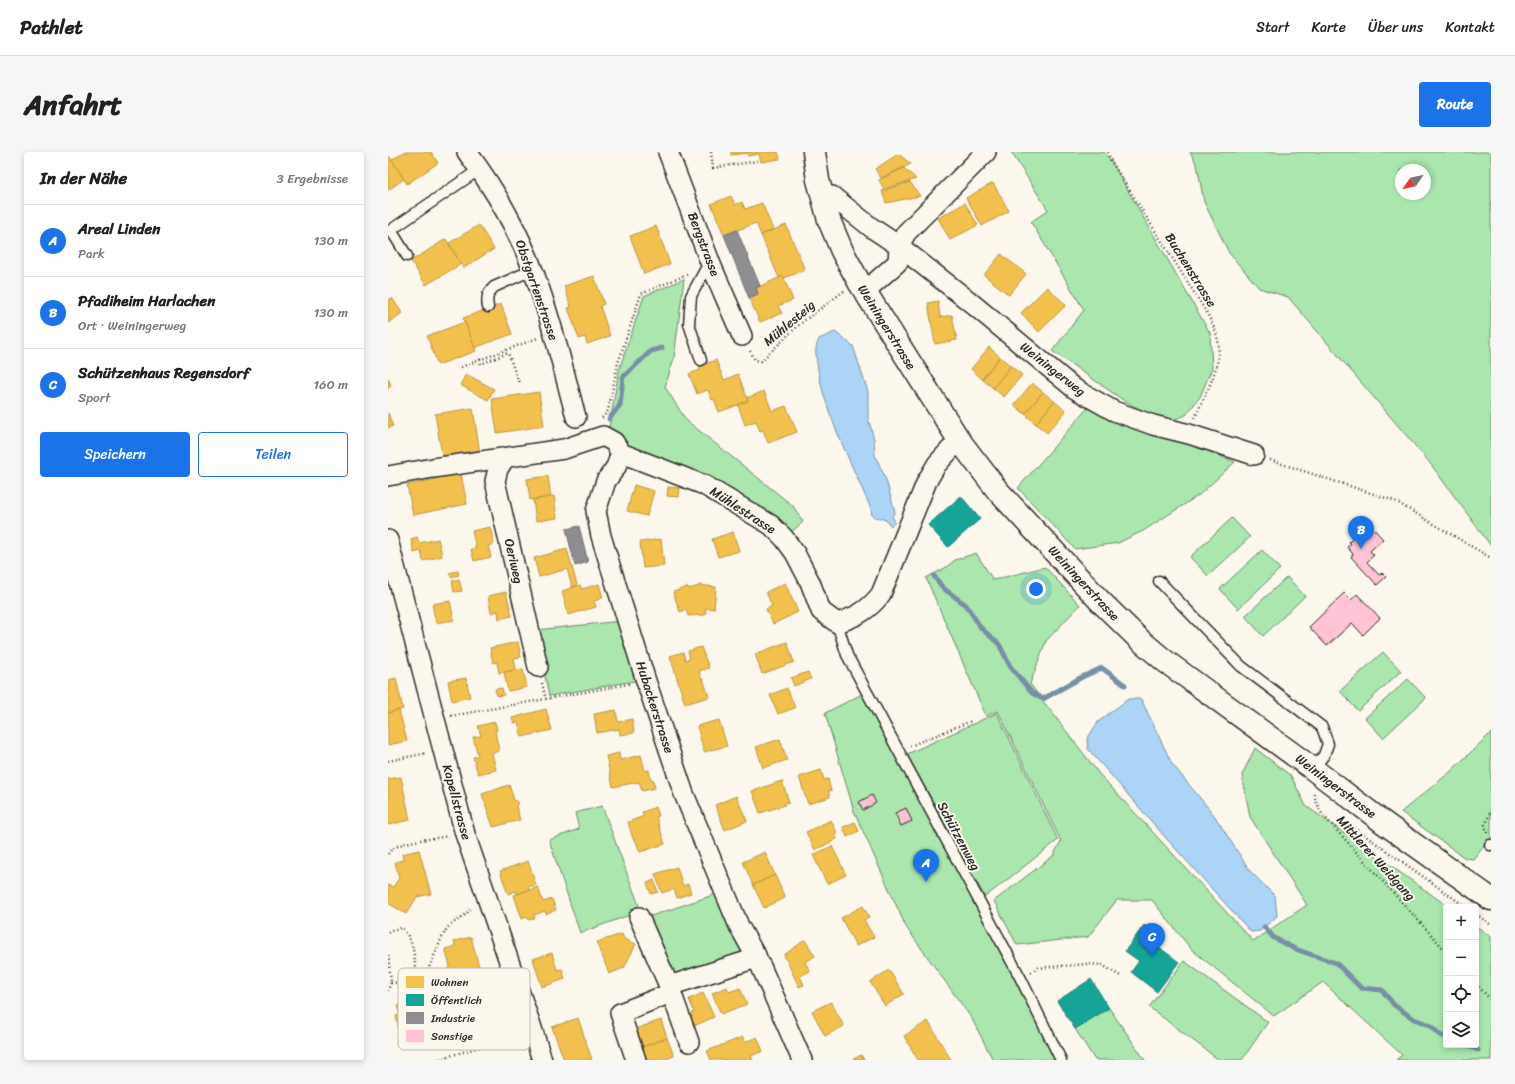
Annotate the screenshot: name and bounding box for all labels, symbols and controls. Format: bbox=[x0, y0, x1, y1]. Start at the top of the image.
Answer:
text: Pathlet bbox=[20, 11, 83, 44]
text: Start bbox=[1256, 15, 1289, 40]
text: Karte bbox=[1311, 15, 1346, 40]
text: Über uns bbox=[1368, 15, 1423, 40]
text: Kontakt bbox=[1445, 15, 1495, 40]
text: Anfahrt bbox=[24, 80, 122, 129]
button: Route bbox=[1419, 82, 1491, 127]
text: In der Nähe bbox=[40, 163, 127, 193]
north arrow bbox=[1395, 164, 1431, 200]
text: 3 Ergebnisse bbox=[277, 167, 348, 190]
street label: Bergstrasse bbox=[681, 208, 727, 280]
text: Areal Linden bbox=[78, 216, 160, 242]
street label: Buchenstrasse bbox=[1159, 228, 1223, 312]
text: A bbox=[49, 229, 57, 252]
text: 130 m bbox=[314, 229, 348, 252]
street label: Obstgartenstrasse bbox=[509, 237, 565, 344]
text: Park bbox=[78, 242, 105, 265]
street label: Weiningerstrasse bbox=[852, 280, 922, 374]
text: Pfadiheim Harlachen bbox=[78, 288, 215, 314]
street label: Mühlesteig bbox=[758, 294, 821, 352]
text: B bbox=[49, 301, 57, 324]
text: 130 m bbox=[314, 301, 348, 324]
text: Ort · Weiningerweg bbox=[78, 314, 186, 337]
street label: Weiningerweg bbox=[1015, 336, 1091, 403]
text: Schützenhaus Regensdorf bbox=[78, 360, 249, 386]
text: C bbox=[49, 373, 57, 396]
text: 160 m bbox=[313, 373, 348, 396]
text: Sport bbox=[78, 386, 110, 409]
button: Speichern bbox=[40, 432, 190, 477]
button: Teilen bbox=[198, 432, 348, 477]
street label: Mühlestrasse bbox=[705, 480, 781, 540]
pin: B bbox=[1348, 516, 1374, 549]
street label: Oeriweg bbox=[498, 536, 530, 586]
street label: Weiningerstrasse bbox=[1042, 540, 1126, 626]
your location bbox=[1026, 579, 1046, 599]
street label: Hubackerstrasse bbox=[629, 658, 681, 756]
street label: Weiningerstrasse bbox=[1290, 748, 1382, 824]
street label: Kapellstrasse bbox=[436, 762, 478, 843]
street label: Schützenweg bbox=[931, 797, 987, 875]
street label: Mittlerer Weidgang bbox=[1331, 810, 1421, 907]
pin: A bbox=[913, 849, 939, 882]
map controls bbox=[1443, 904, 1479, 1048]
button: + bbox=[1443, 904, 1479, 940]
pin: C bbox=[1139, 923, 1165, 956]
button: − bbox=[1443, 940, 1479, 976]
legend bbox=[398, 968, 530, 1050]
text: Wohnen bbox=[431, 973, 468, 992]
button: locate bbox=[1443, 976, 1479, 1012]
text: Öffentlich bbox=[431, 991, 482, 1010]
text: Industrie bbox=[430, 1009, 476, 1028]
button: layers bbox=[1443, 1012, 1479, 1048]
text: Sonstige bbox=[431, 1027, 474, 1046]

